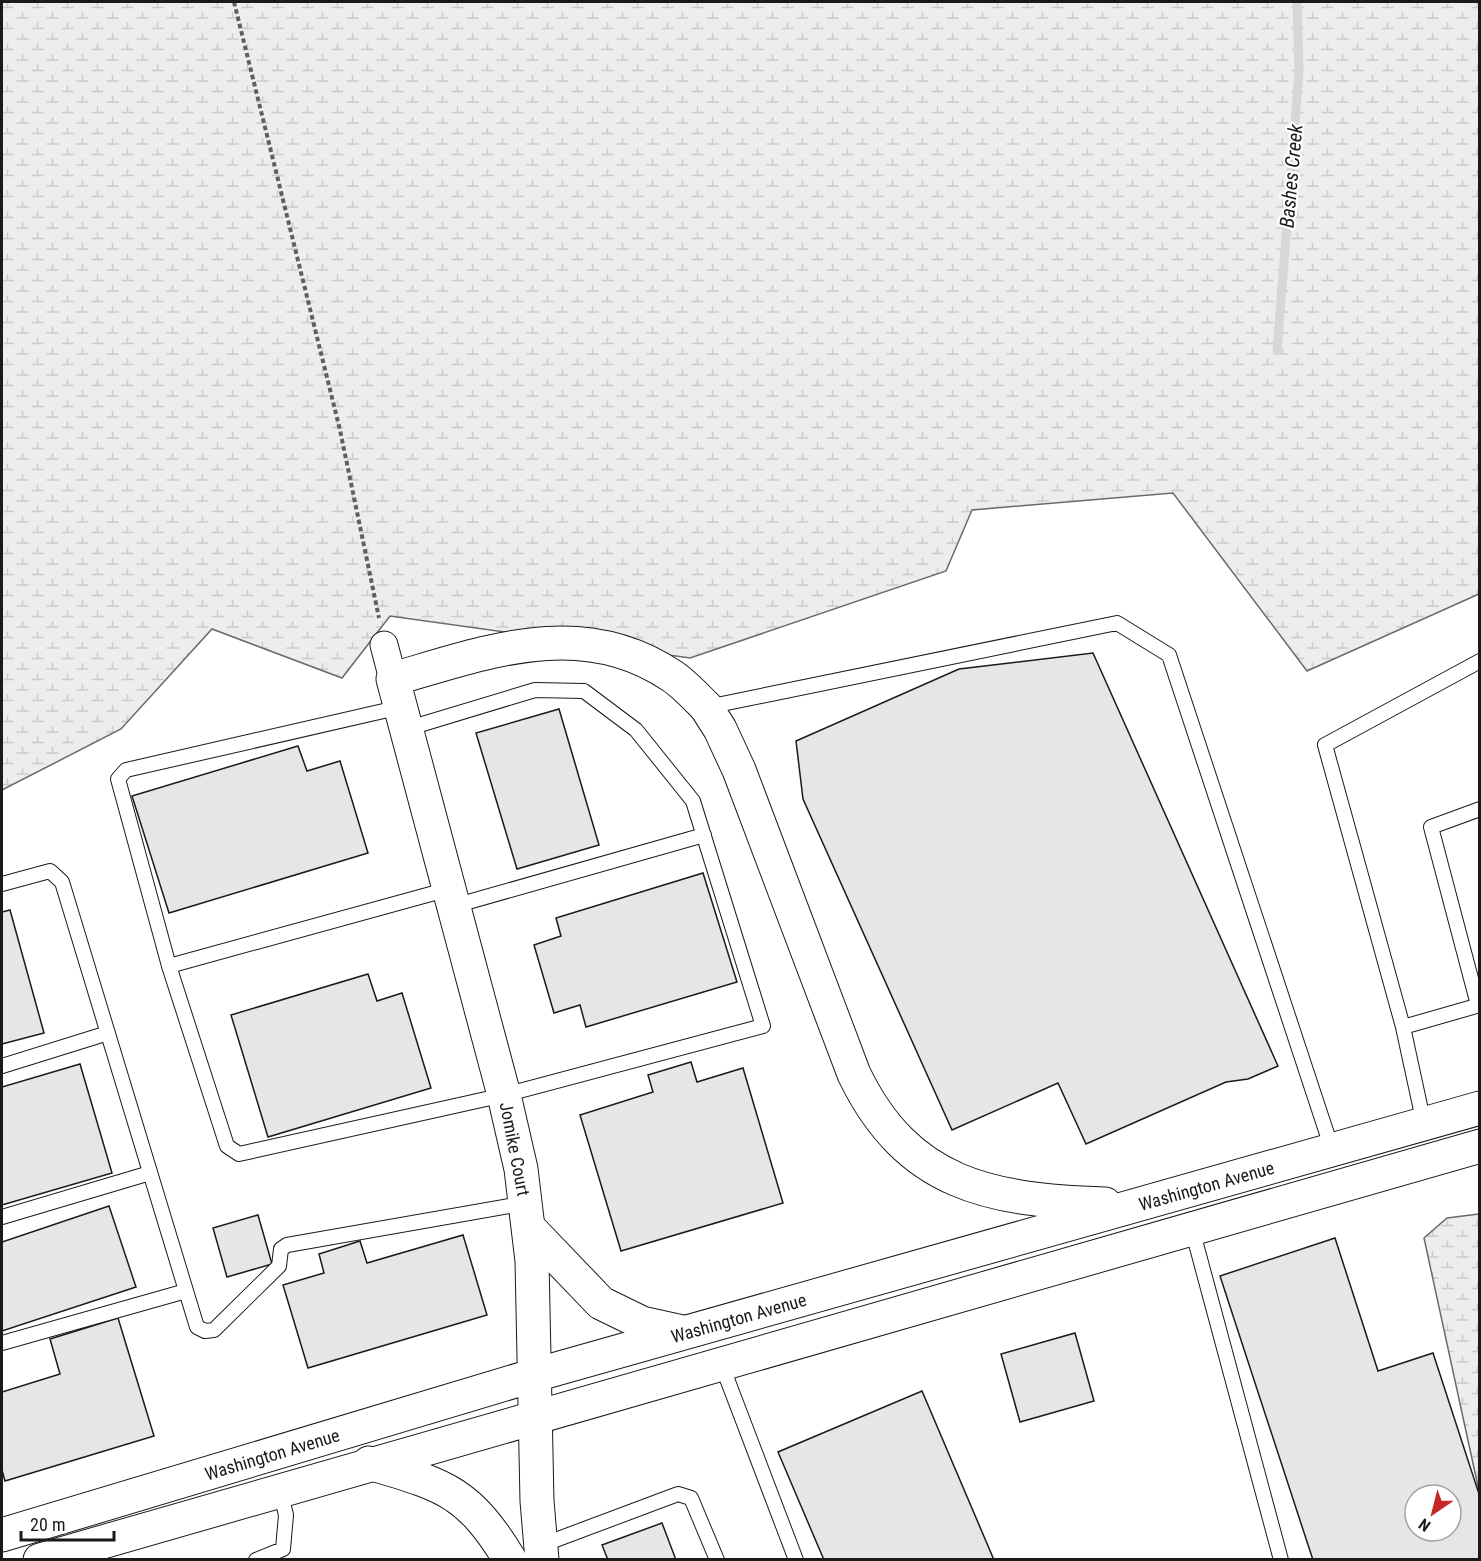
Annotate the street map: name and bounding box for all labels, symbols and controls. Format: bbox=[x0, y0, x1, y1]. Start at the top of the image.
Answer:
water label: Bashes Creek bbox=[1275, 122, 1308, 229]
street label: Jomike Court bbox=[496, 1100, 534, 1198]
street label: Washington Avenue bbox=[1136, 1156, 1276, 1214]
street label: Washington Avenue bbox=[668, 1288, 809, 1347]
street label: Washington Avenue bbox=[202, 1424, 342, 1484]
north arrow bbox=[1403, 1483, 1463, 1543]
scale bar bbox=[21, 1504, 114, 1542]
text: 20 m bbox=[30, 1514, 65, 1535]
text: N bbox=[1415, 1514, 1434, 1535]

